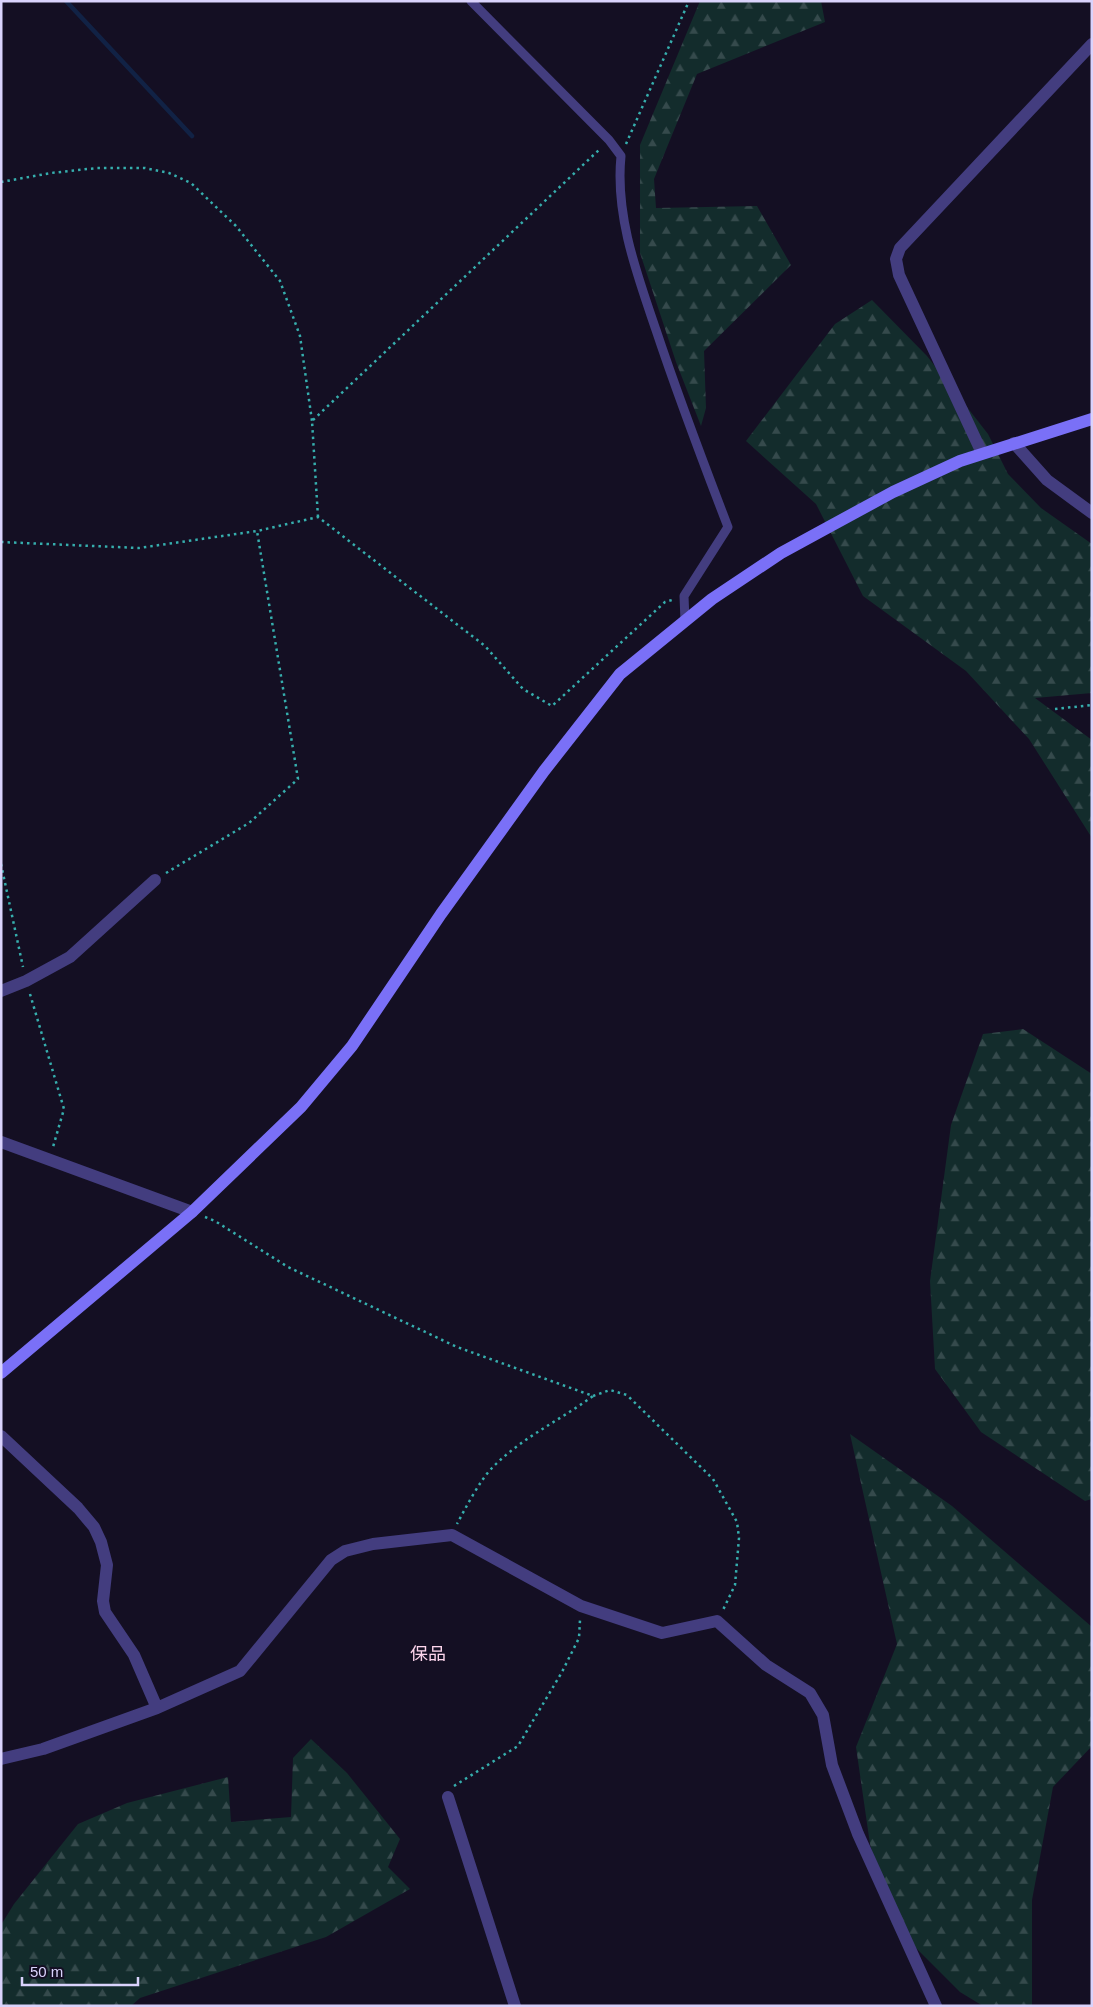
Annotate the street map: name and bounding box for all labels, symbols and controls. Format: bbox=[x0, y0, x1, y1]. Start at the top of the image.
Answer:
district label: 保品 bbox=[410, 1644, 446, 1664]
scale bar bbox=[22, 1954, 139, 1986]
text: 50 m bbox=[30, 1963, 63, 1980]

